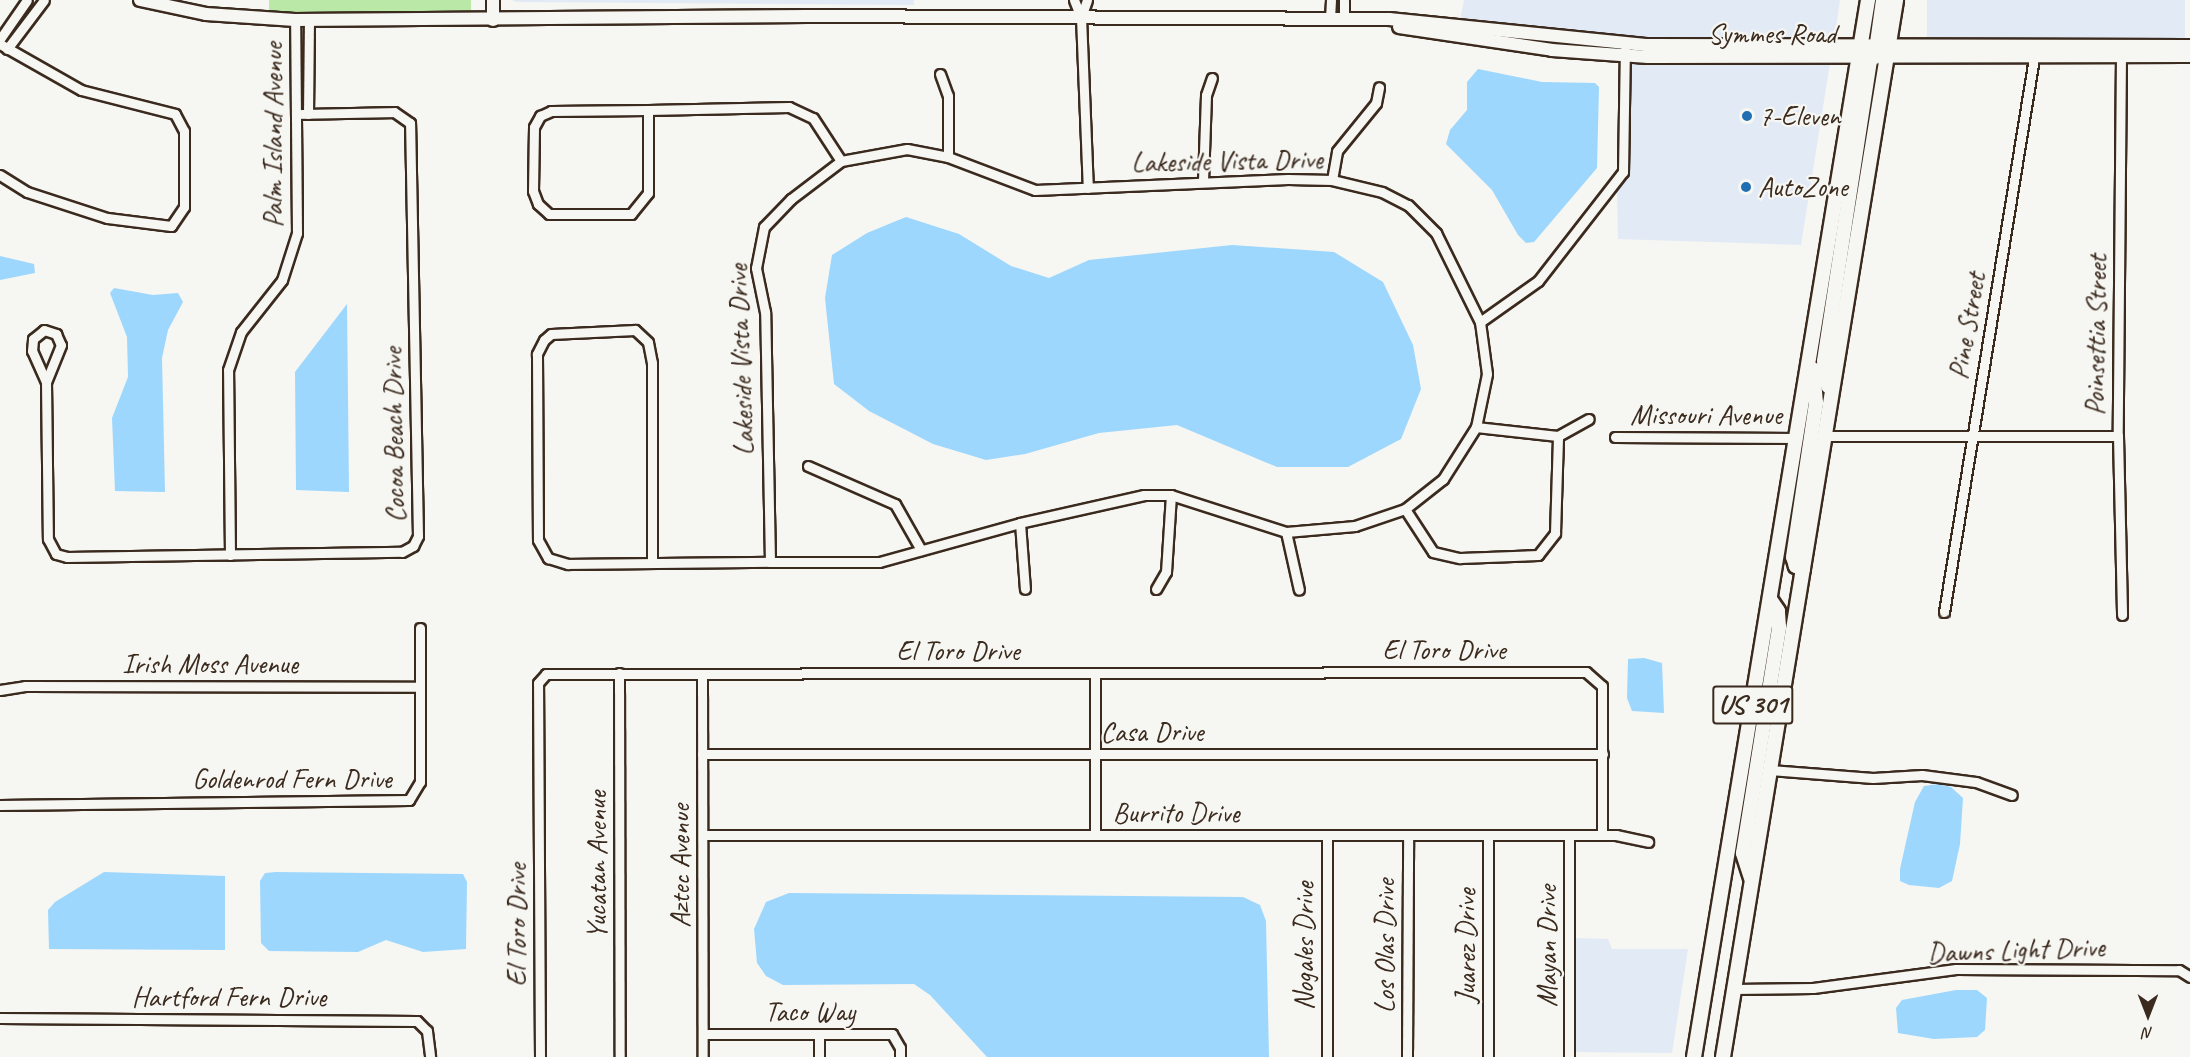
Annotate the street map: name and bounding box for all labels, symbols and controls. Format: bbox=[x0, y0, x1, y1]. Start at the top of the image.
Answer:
street label: Symmes Road bbox=[1708, 17, 1836, 51]
street label: Palm Island Avenue bbox=[256, 43, 290, 227]
place label: 7-Eleven bbox=[1759, 99, 1840, 133]
marker: 7-Eleven bbox=[1740, 109, 1754, 123]
street label: Lakeside Vista Drive bbox=[1131, 143, 1323, 179]
place label: AutoZone bbox=[1758, 170, 1847, 204]
marker: AutoZone bbox=[1739, 180, 1753, 194]
street label: Poinsettia Street bbox=[2078, 254, 2114, 416]
street label: Lakeside Vista Drive bbox=[721, 264, 761, 456]
street label: Pine Street bbox=[1941, 270, 1993, 382]
street label: Cocoa Beach Drive bbox=[376, 347, 412, 523]
street label: Missouri Avenue bbox=[1630, 398, 1782, 432]
street label: El Toro Drive bbox=[1382, 633, 1506, 667]
street label: El Toro Drive bbox=[896, 634, 1020, 668]
street label: Irish Moss Avenue bbox=[122, 647, 298, 681]
road number: US 301 bbox=[1711, 681, 1795, 729]
street label: Casa Drive bbox=[1100, 715, 1204, 749]
street label: Goldenrod Fern Drive bbox=[192, 762, 392, 796]
street label: Yucatan Avenue bbox=[580, 791, 614, 939]
street label: Burrito Drive bbox=[1113, 796, 1239, 830]
street label: Aztec Avenue bbox=[663, 804, 697, 928]
street label: El Toro Drive bbox=[500, 863, 534, 987]
street label: Los Olas Drive bbox=[1368, 878, 1402, 1014]
street label: Nogales Drive bbox=[1287, 882, 1321, 1010]
street label: Mayan Drive bbox=[1530, 885, 1564, 1007]
street label: Juarez Drive bbox=[1449, 889, 1483, 1003]
street label: Dawns Light Drive bbox=[1926, 930, 2106, 970]
street label: Hartford Fern Drive bbox=[132, 980, 326, 1014]
north arrow bbox=[2118, 985, 2178, 1045]
street label: Taco Way bbox=[765, 995, 855, 1029]
text: N bbox=[2143, 1023, 2153, 1043]

